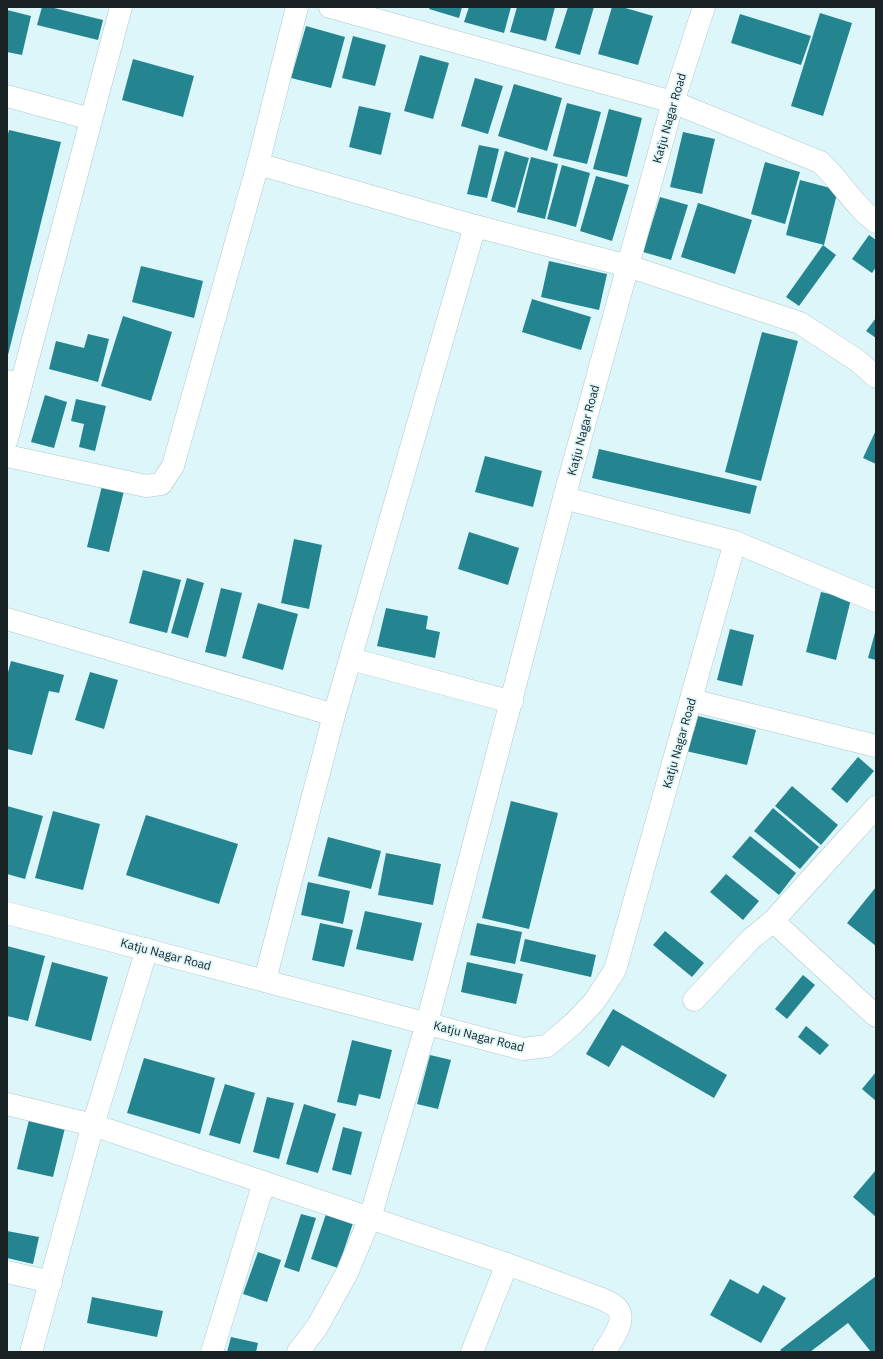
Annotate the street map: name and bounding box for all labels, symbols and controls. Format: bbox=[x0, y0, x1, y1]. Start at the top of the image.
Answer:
street label: Katju Nagar Road bbox=[649, 71, 689, 165]
street label: Katju Nagar Road bbox=[564, 383, 602, 477]
street label: Katju Nagar Road bbox=[659, 696, 699, 790]
street label: Katju Nagar Road bbox=[119, 935, 213, 973]
street label: Katju Nagar Road bbox=[432, 1017, 526, 1055]

